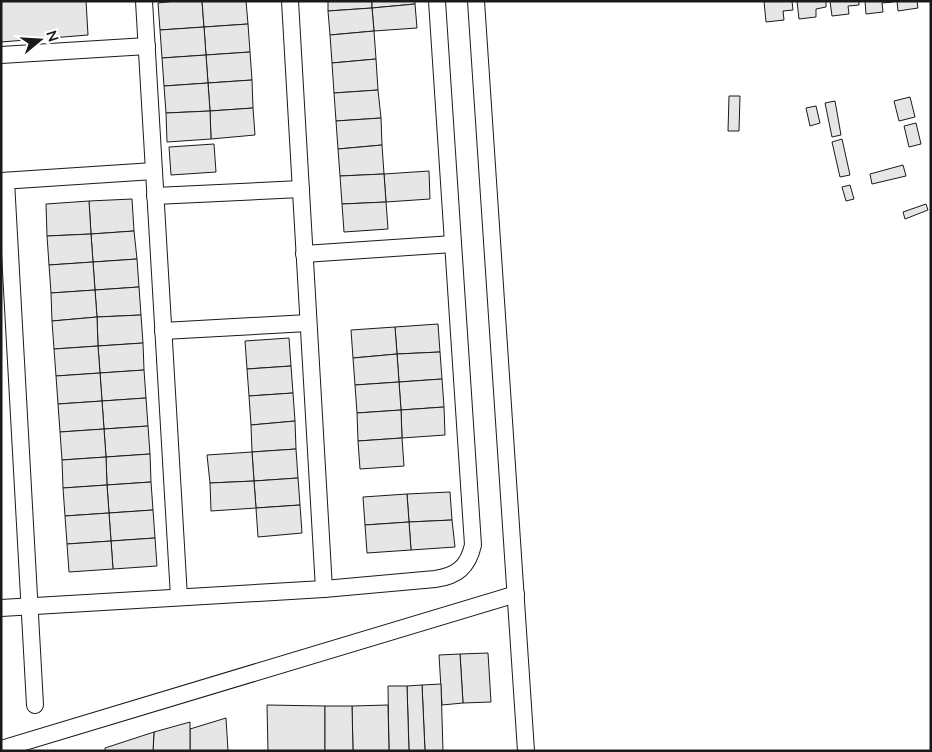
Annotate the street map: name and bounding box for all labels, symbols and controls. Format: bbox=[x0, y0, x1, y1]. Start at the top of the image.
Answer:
north arrow bbox=[15, 15, 65, 65]
text: N bbox=[43, 28, 63, 44]

